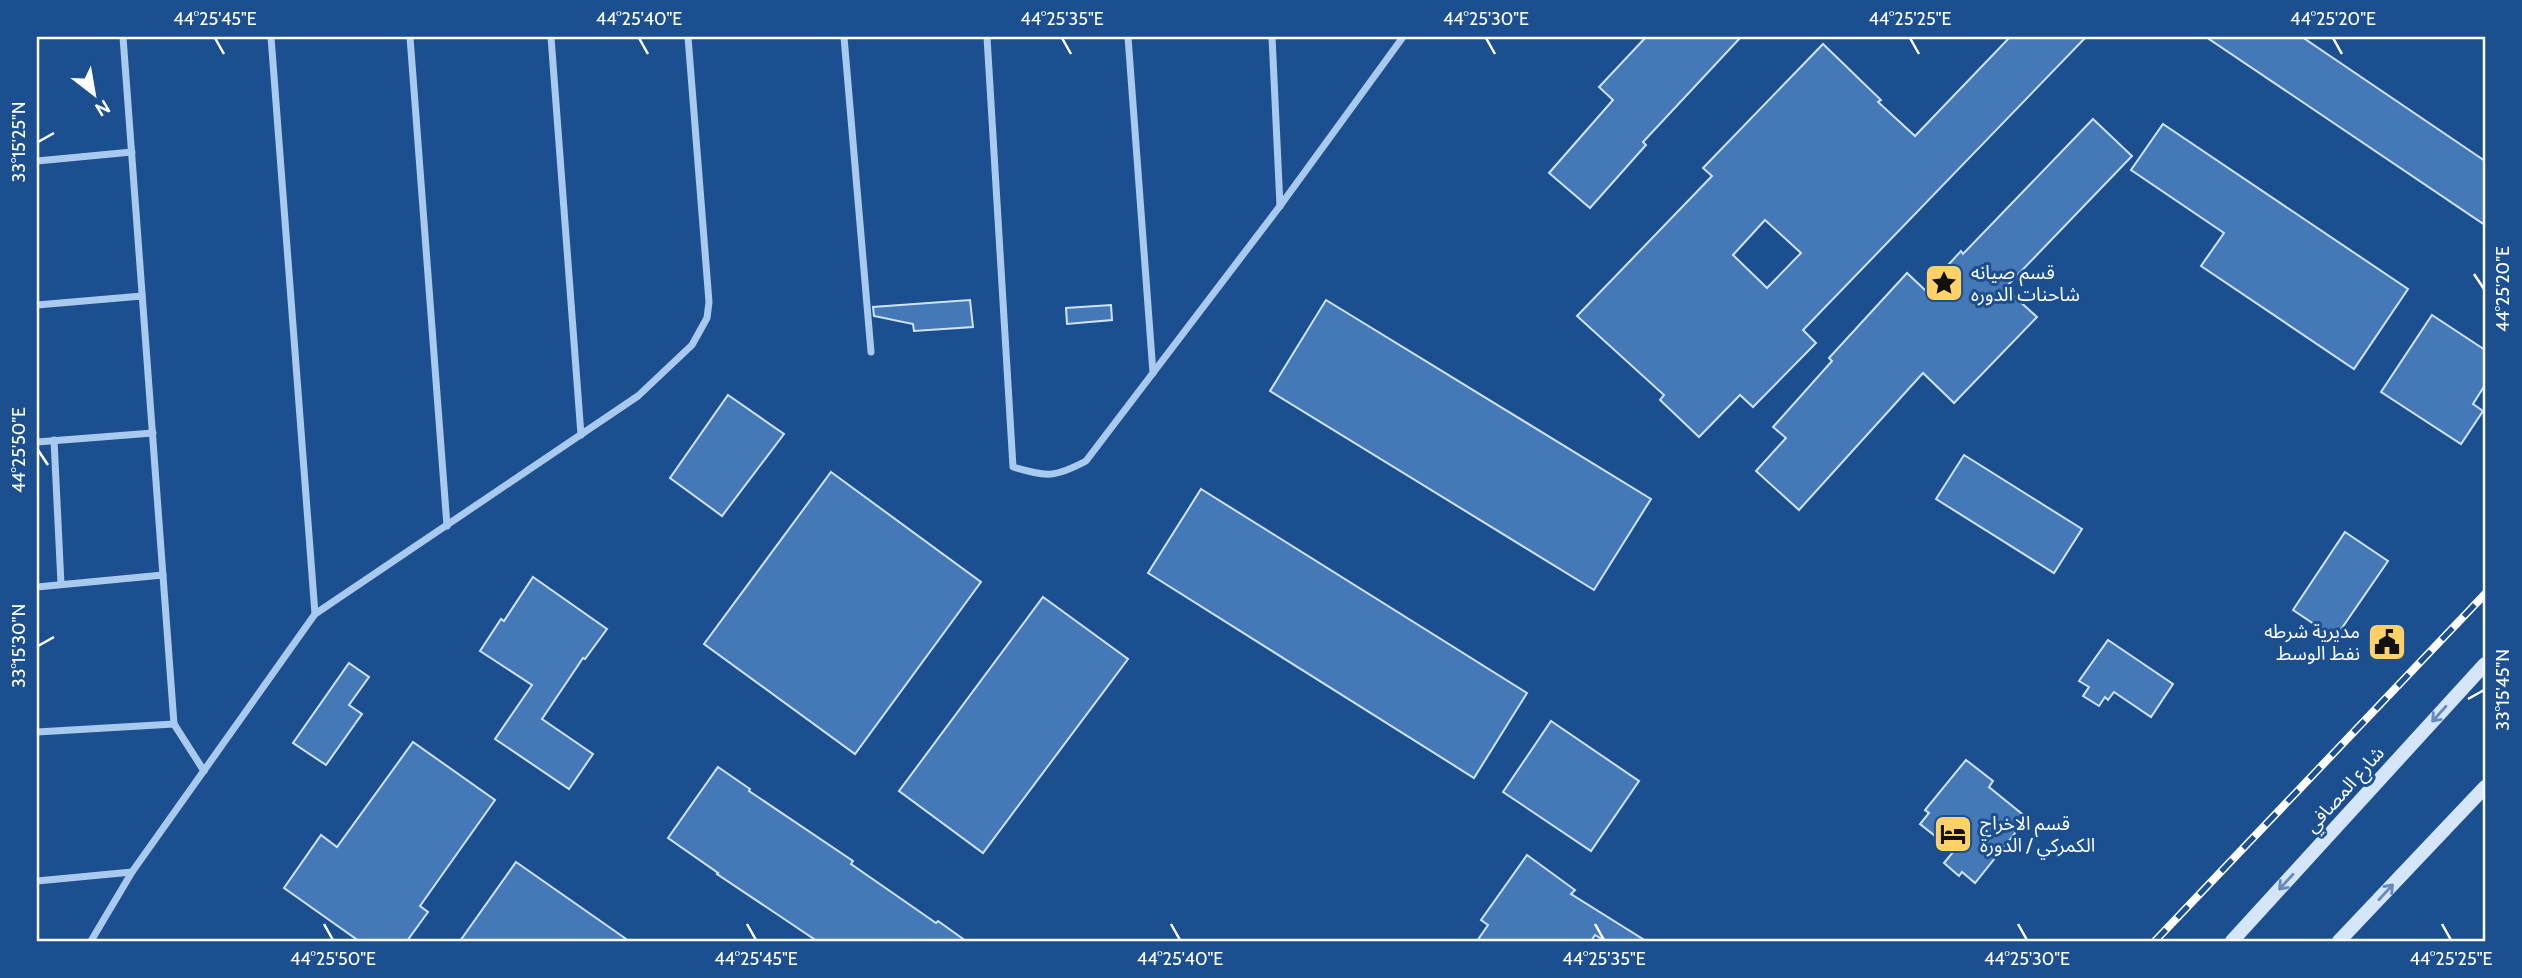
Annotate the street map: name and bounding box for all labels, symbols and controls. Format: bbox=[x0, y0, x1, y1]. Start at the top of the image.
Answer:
text: 44°25'45"E bbox=[173, 8, 257, 30]
text: 44°25'40"E bbox=[596, 8, 682, 30]
text: 44°25'35"E bbox=[1020, 8, 1104, 30]
text: 44°25'30"E bbox=[1443, 8, 1529, 30]
text: 44°25'25"E bbox=[1868, 8, 1952, 30]
text: 44°25'20"E bbox=[2290, 8, 2376, 30]
north arrow bbox=[60, 60, 130, 130]
text: N bbox=[91, 95, 114, 121]
text: 33°15'25"N bbox=[8, 101, 30, 183]
text: 44°25'20"E bbox=[2492, 246, 2514, 332]
place label: قسم صيانه شاحنات الدوره bbox=[1971, 261, 2080, 306]
place icon: قسم صيانه شاحنات الدوره bbox=[1923, 262, 1965, 304]
text: 44°25'50"E bbox=[8, 407, 30, 493]
text: 33°15'30"N bbox=[8, 604, 30, 688]
place label: مديرية شرطه نفط الوسط bbox=[2264, 620, 2360, 665]
public building icon: مديرية شرطه نفط الوسط bbox=[2366, 621, 2408, 663]
text: 33°15'45"N bbox=[2492, 649, 2514, 731]
one-way arrow bbox=[2431, 705, 2447, 723]
street label: شارع المصافي bbox=[2300, 742, 2392, 839]
place label: قسم الاخراج الكمركي / الدورة bbox=[1980, 812, 2095, 860]
hotel icon: قسم الاخراج الكمركي / الدورة bbox=[1932, 813, 1974, 855]
one-way arrow bbox=[2278, 873, 2294, 891]
one-way arrow bbox=[2378, 884, 2395, 901]
text: 44°25'50"E bbox=[290, 948, 376, 970]
text: 44°25'45"E bbox=[714, 948, 798, 970]
text: 44°25'40"E bbox=[1137, 948, 1223, 970]
text: 44°25'35"E bbox=[1562, 948, 1646, 970]
text: 44°25'30"E bbox=[1984, 948, 2070, 970]
text: 44°25'25"E bbox=[2409, 948, 2493, 970]

